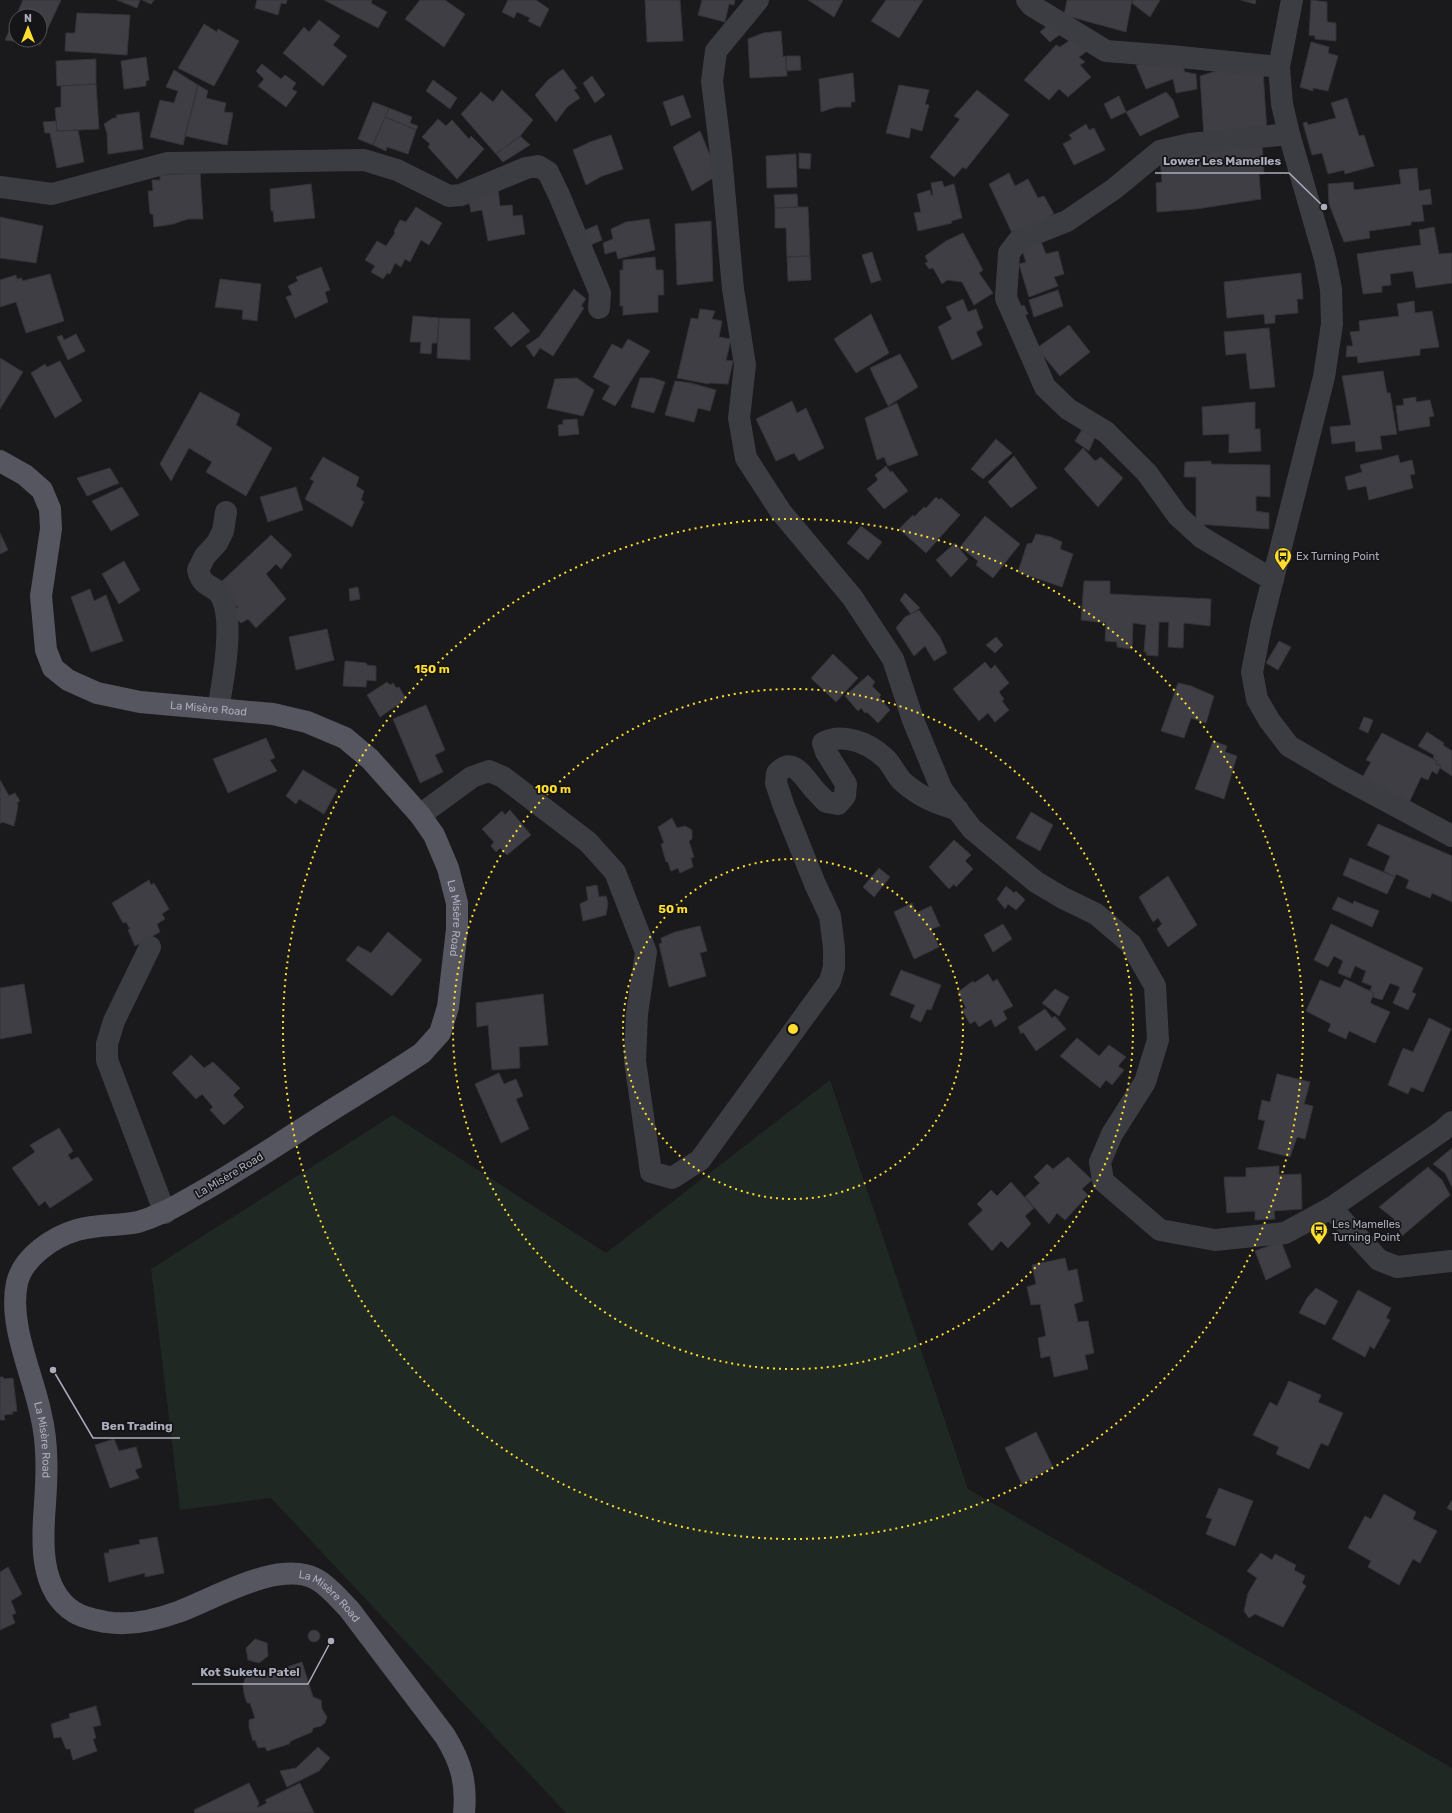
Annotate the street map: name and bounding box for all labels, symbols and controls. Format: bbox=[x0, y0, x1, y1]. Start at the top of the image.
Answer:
north arrow bbox=[8, 8, 48, 48]
text: N bbox=[24, 12, 32, 25]
callout: Lower Les Mamelles bbox=[1155, 149, 1289, 173]
text: Lower Les Mamelles bbox=[1163, 154, 1281, 168]
bus stop icon: Ex Turning Point bbox=[1273, 546, 1293, 571]
place label: Ex Turning Point bbox=[1296, 550, 1380, 563]
text: 150 m bbox=[414, 662, 450, 676]
street label: La Misère Road bbox=[169, 699, 248, 719]
text: 100 m bbox=[535, 782, 571, 796]
street label: La Misère Road bbox=[444, 879, 463, 957]
text: 50 m bbox=[658, 902, 688, 916]
centre of rings bbox=[786, 1022, 800, 1036]
street label: La Misère Road bbox=[193, 1150, 266, 1201]
place label: Les Mamelles Turning Point bbox=[1332, 1218, 1401, 1244]
bus stop icon: Les Mamelles Turning Point bbox=[1309, 1220, 1329, 1245]
street label: La Misère Road bbox=[31, 1400, 52, 1478]
callout: Ben Trading bbox=[93, 1414, 180, 1438]
text: Ben Trading bbox=[101, 1419, 173, 1433]
street label: La Misère Road bbox=[298, 1568, 363, 1625]
callout: Kot Suketu Patel bbox=[192, 1660, 308, 1684]
text: Kot Suketu Patel bbox=[200, 1665, 300, 1679]

